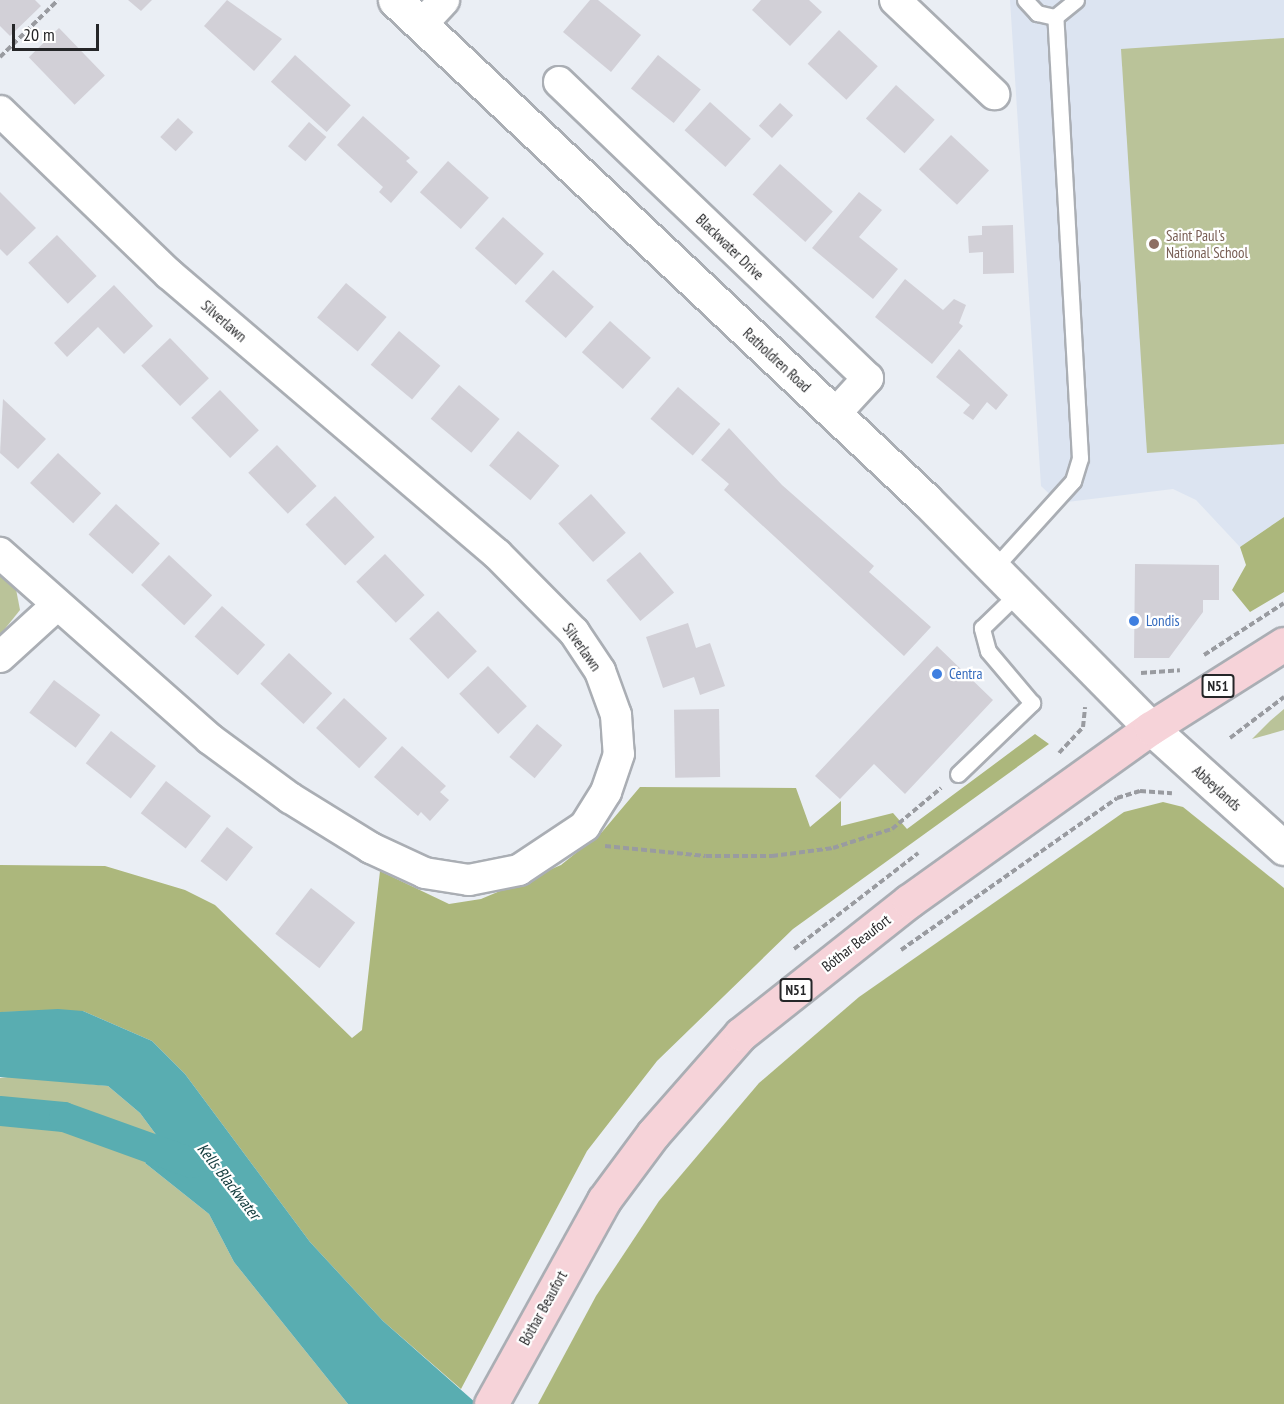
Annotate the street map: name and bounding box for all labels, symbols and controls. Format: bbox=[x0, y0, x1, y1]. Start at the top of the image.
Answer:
scale bar bbox=[15, 12, 102, 50]
text: 20 m bbox=[23, 23, 55, 46]
street label: Blackwater Drive bbox=[692, 210, 768, 284]
place label: Saint Paul's National School bbox=[1166, 226, 1248, 261]
marker: Saint Paul's National School bbox=[1147, 237, 1161, 251]
street label: Silverlawn bbox=[198, 296, 250, 346]
street label: Ratholdren Road bbox=[739, 324, 815, 396]
place label: Londis bbox=[1146, 612, 1179, 630]
marker: Londis bbox=[1127, 614, 1141, 628]
street label: Silverlawn bbox=[559, 620, 605, 674]
place label: Centra bbox=[949, 665, 982, 683]
marker: Centra bbox=[930, 667, 944, 681]
road number: N51 bbox=[1202, 675, 1234, 697]
street label: Abbeylands bbox=[1189, 761, 1245, 815]
street label: Bóthar Beaufort bbox=[818, 911, 894, 975]
road number: N51 bbox=[780, 979, 812, 1001]
water label: Kells Blackwater bbox=[193, 1139, 265, 1223]
street label: Bóthar Beaufort bbox=[515, 1268, 571, 1348]

